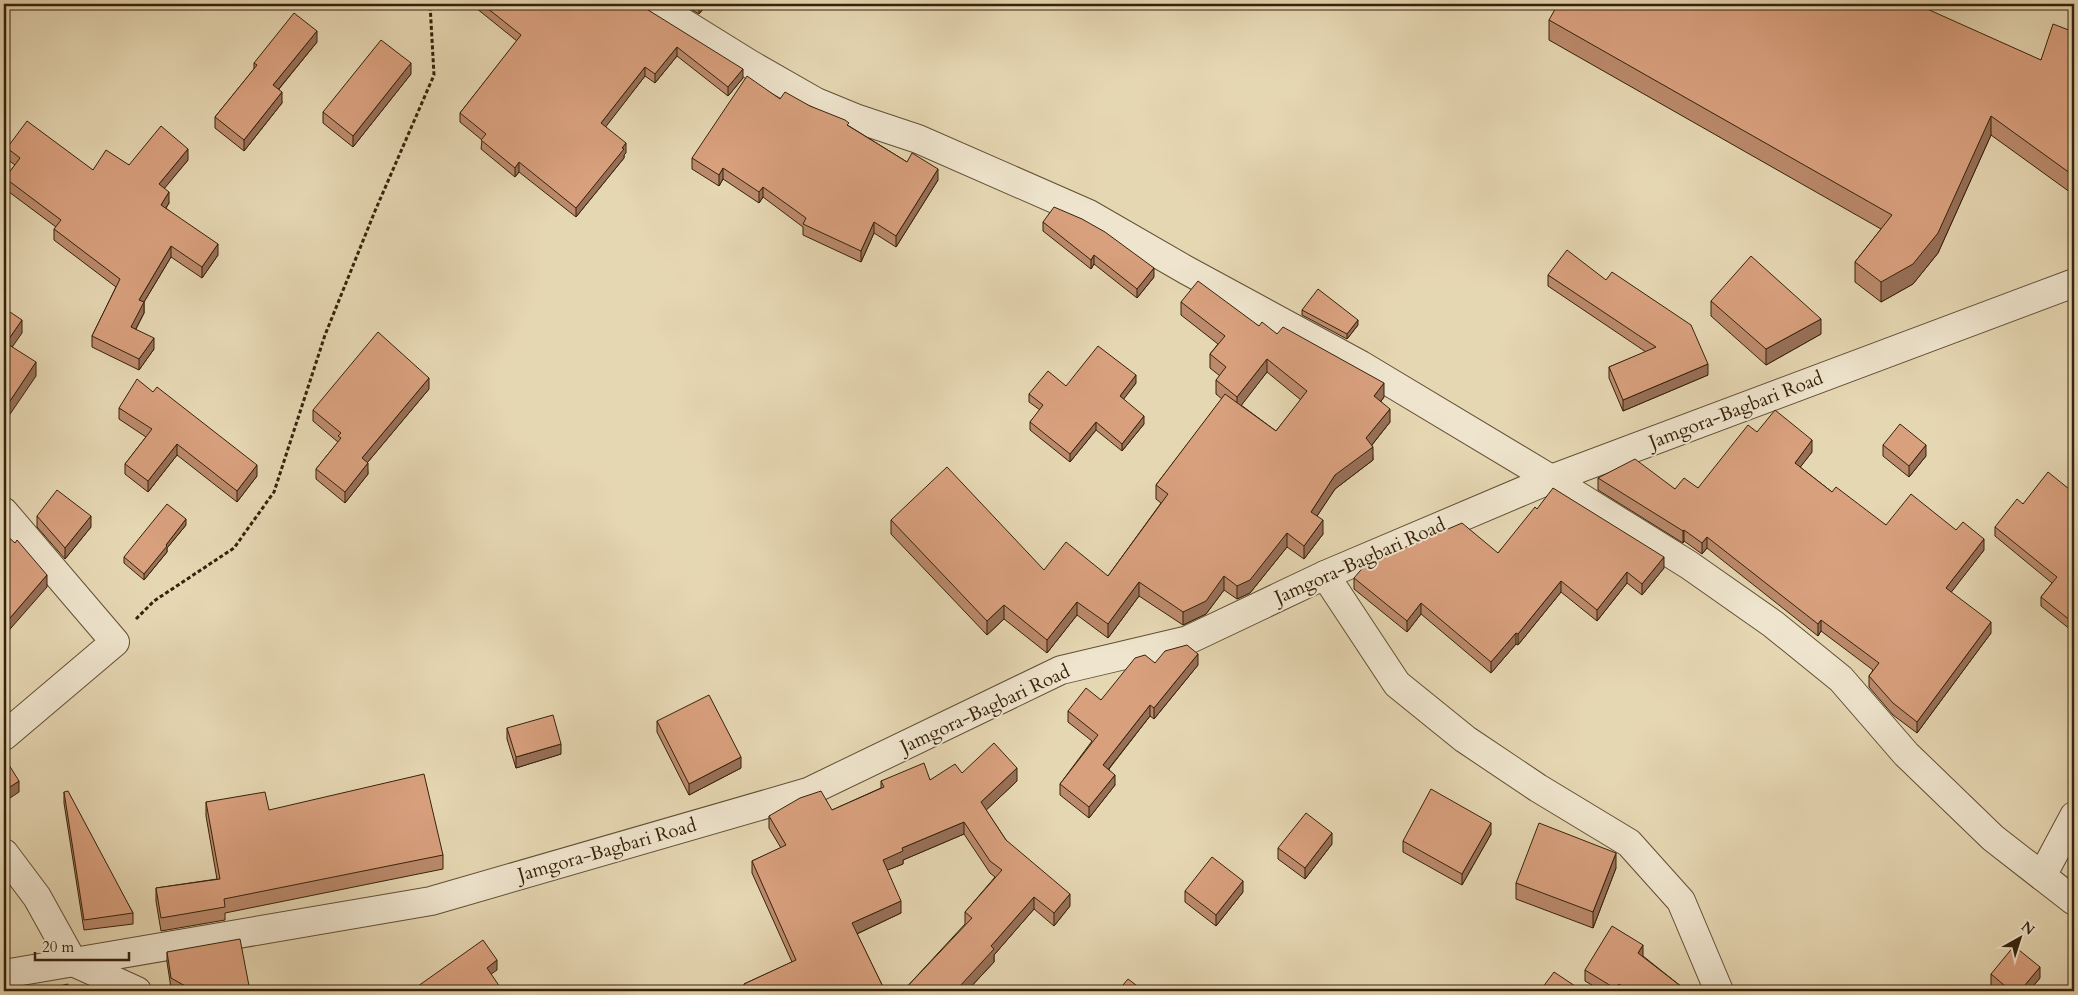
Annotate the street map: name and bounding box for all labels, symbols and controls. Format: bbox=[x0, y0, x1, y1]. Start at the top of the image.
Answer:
street label: Jamgora-Bagbari Road bbox=[1642, 365, 1827, 456]
street label: Jamgora-Bagbari Road bbox=[1268, 512, 1450, 612]
street label: Jamgora-Bagbari Road bbox=[893, 658, 1074, 761]
street label: Jamgora-Bagbari Road bbox=[512, 812, 699, 889]
north arrow bbox=[1996, 912, 2046, 962]
text: N bbox=[2017, 917, 2039, 939]
scale bar bbox=[35, 930, 129, 962]
text: 20 m bbox=[42, 937, 74, 957]

